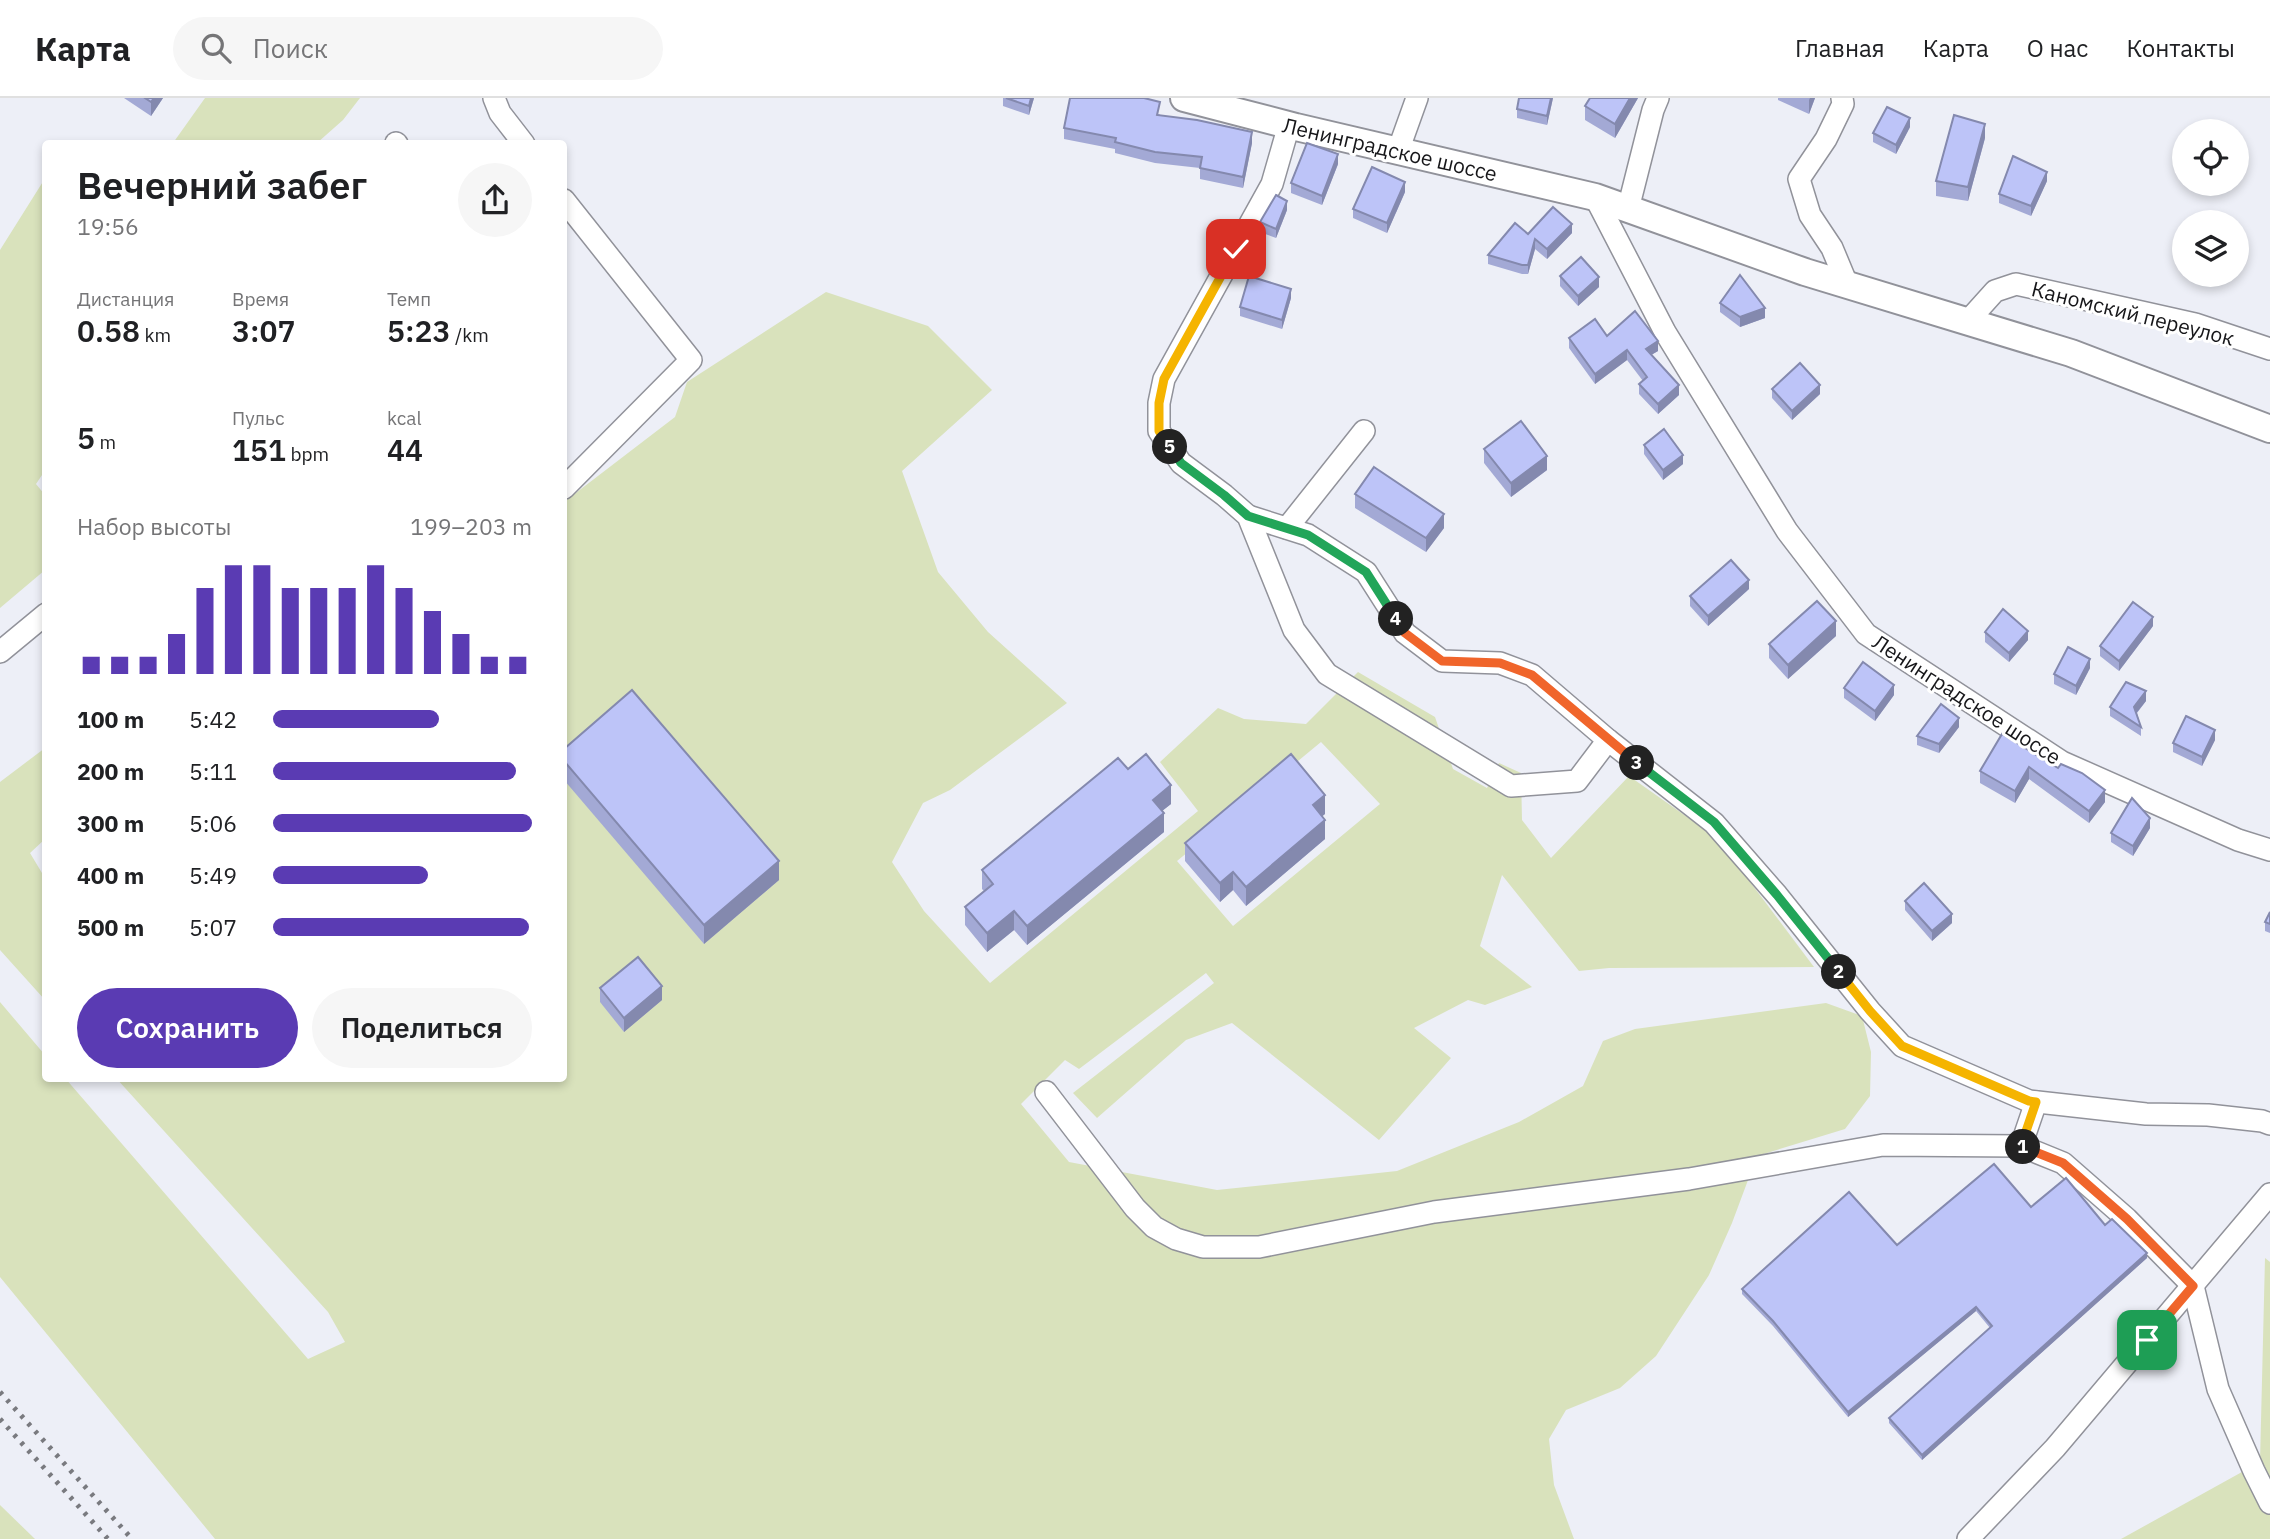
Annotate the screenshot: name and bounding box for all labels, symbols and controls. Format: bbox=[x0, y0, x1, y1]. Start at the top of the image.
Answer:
search box bbox=[173, 17, 663, 80]
text: Карта bbox=[35, 27, 131, 70]
icon: search bbox=[197, 29, 235, 67]
text: Поиск bbox=[253, 31, 328, 65]
text: Главная bbox=[1795, 32, 1885, 64]
text: Карта bbox=[1923, 32, 1989, 64]
text: О нас bbox=[2027, 32, 2088, 64]
text: Контакты bbox=[2126, 32, 2235, 64]
street label: Ленинградское шоссе bbox=[1280, 111, 1500, 187]
map controls bbox=[2172, 119, 2249, 287]
button: locate bbox=[2172, 119, 2249, 196]
text: Вечерний забег bbox=[77, 160, 367, 209]
button: share bbox=[458, 163, 532, 237]
button: layers bbox=[2172, 210, 2249, 287]
text: 19:56 bbox=[77, 211, 139, 241]
pin bbox=[1206, 219, 1266, 279]
icon: check bbox=[1217, 230, 1255, 268]
street label: Каномский переулок bbox=[2029, 274, 2237, 352]
text: Дистанция bbox=[77, 287, 174, 311]
text: Время bbox=[232, 287, 289, 311]
text: Темп bbox=[387, 287, 431, 311]
text: 0.58 bbox=[77, 311, 140, 350]
text: 3:07 bbox=[232, 311, 296, 350]
text: 5:23 bbox=[387, 311, 451, 350]
text: km bbox=[140, 323, 171, 347]
text: /km bbox=[451, 323, 489, 347]
text: Пульс bbox=[232, 406, 285, 430]
text: kcal bbox=[387, 406, 422, 430]
text: 5 bbox=[77, 418, 95, 457]
text: m bbox=[95, 430, 116, 454]
text: 151 bbox=[232, 430, 286, 469]
text: 44 bbox=[387, 430, 423, 469]
pin: 5 bbox=[1152, 430, 1188, 464]
text: 5 bbox=[1164, 434, 1175, 458]
text: bpm bbox=[286, 442, 329, 466]
text: Набор высоты bbox=[77, 511, 231, 541]
text: 199–203 m bbox=[410, 511, 532, 541]
pin: 4 bbox=[1378, 602, 1414, 636]
text: 4 bbox=[1390, 606, 1401, 630]
street label: Ленинградское шоссе bbox=[1867, 628, 2067, 770]
text: 100 m bbox=[77, 704, 144, 734]
text: 5:42 bbox=[189, 704, 237, 734]
pin: 3 bbox=[1620, 746, 1654, 780]
text: 3 bbox=[1631, 750, 1642, 774]
text: 200 m bbox=[77, 756, 144, 786]
text: 5:11 bbox=[189, 756, 237, 786]
text: 300 m bbox=[77, 808, 144, 838]
text: 5:06 bbox=[189, 808, 237, 838]
text: 400 m bbox=[77, 860, 144, 890]
text: 5:49 bbox=[189, 860, 237, 890]
text: 500 m bbox=[77, 912, 144, 942]
text: 5:07 bbox=[189, 912, 237, 942]
pin: 2 bbox=[1822, 954, 1856, 990]
text: 2 bbox=[1833, 959, 1844, 983]
button: Сохранить bbox=[77, 988, 298, 1068]
button: Поделиться bbox=[312, 988, 532, 1068]
pin: 1 bbox=[2006, 1130, 2040, 1164]
text: 1 bbox=[2017, 1134, 2028, 1158]
pin bbox=[2117, 1310, 2177, 1370]
icon: arrive bbox=[2128, 1321, 2166, 1359]

